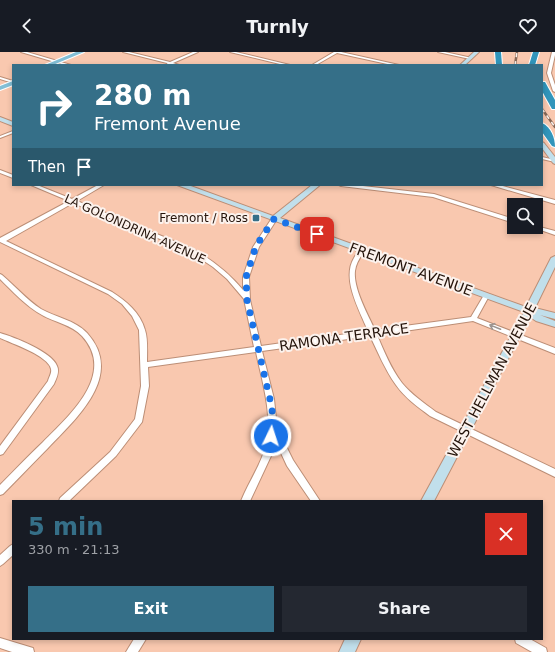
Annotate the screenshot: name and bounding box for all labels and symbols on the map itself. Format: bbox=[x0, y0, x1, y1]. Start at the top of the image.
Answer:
street label: LA GOLONDRINA AVENUE bbox=[62, 191, 208, 267]
place label: Fremont / Ross bbox=[159, 211, 248, 225]
marker: Fremont / Ross bbox=[251, 213, 261, 223]
pin bbox=[300, 217, 334, 251]
street label: FREMONT AVENUE bbox=[347, 239, 475, 299]
street label: WEST HELLMAN AVENUE bbox=[444, 300, 540, 460]
street label: RAMONA TERRACE bbox=[278, 320, 410, 354]
one-way arrow bbox=[489, 323, 501, 331]
position arrow bbox=[250, 415, 292, 457]

